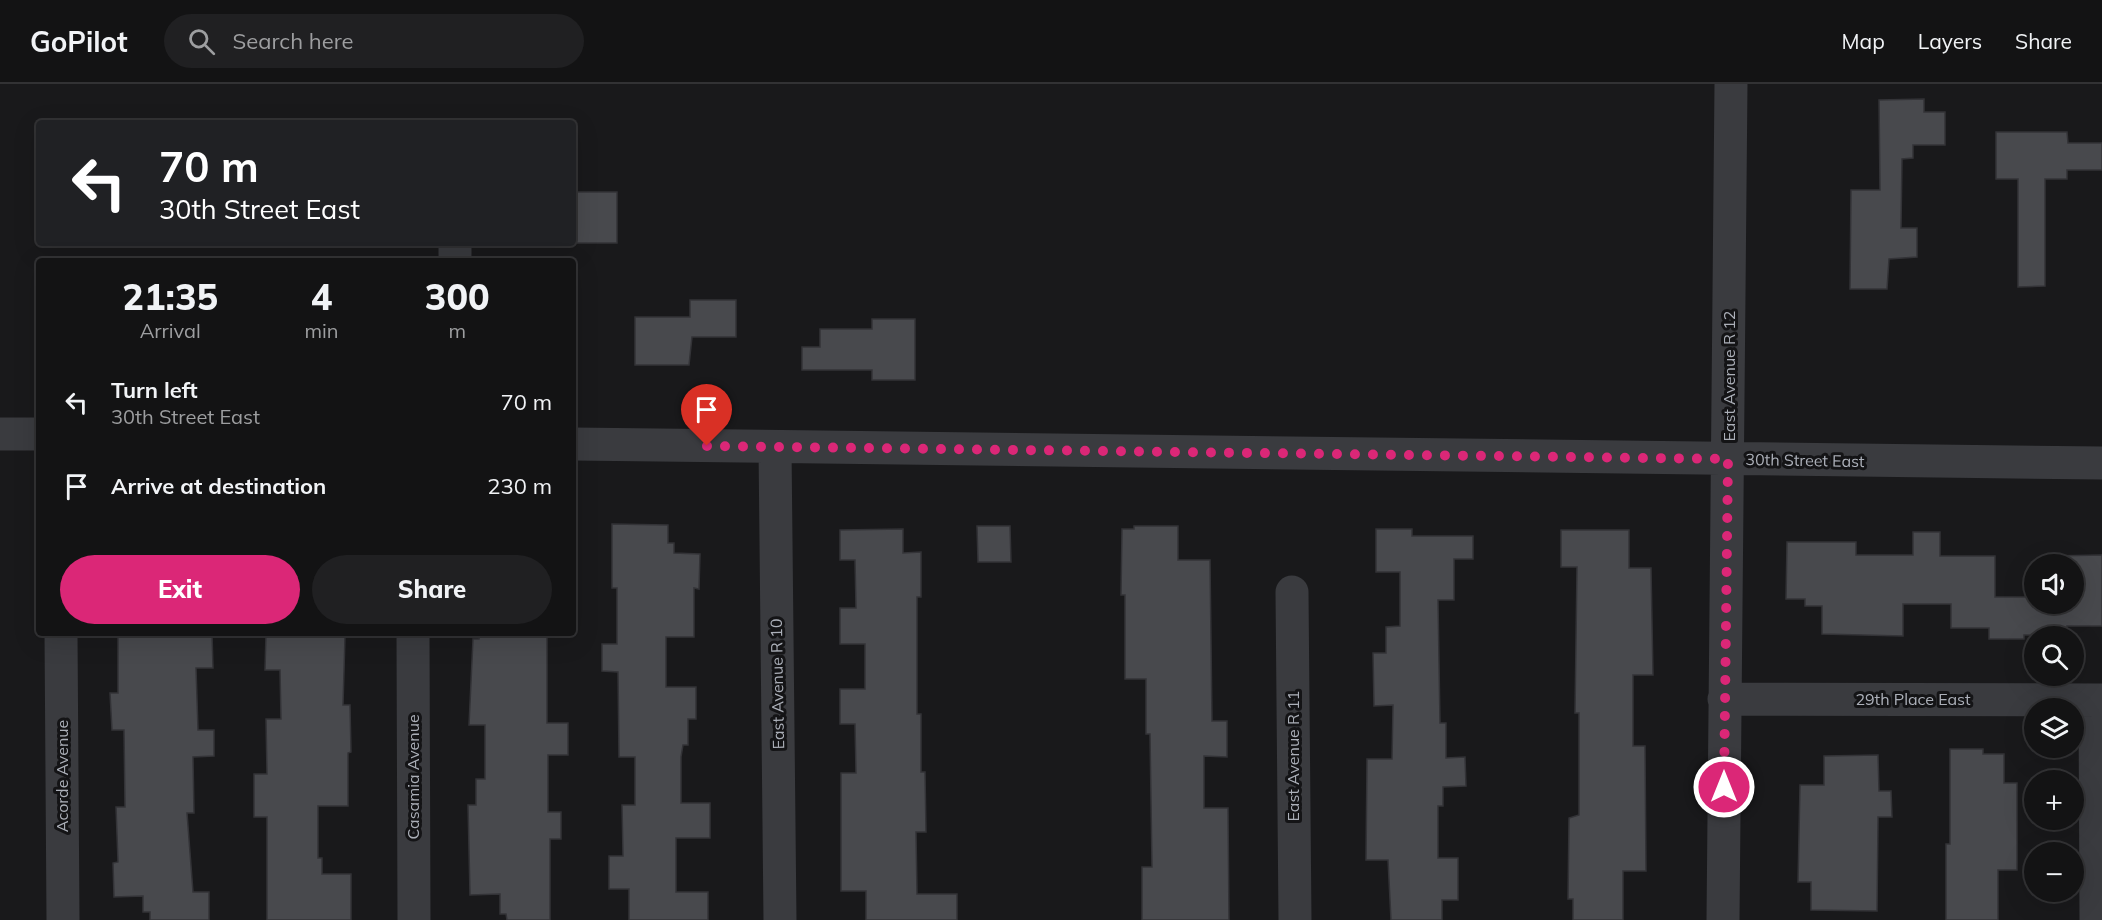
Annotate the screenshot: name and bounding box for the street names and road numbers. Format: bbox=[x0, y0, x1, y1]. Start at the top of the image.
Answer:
street label: East Avenue R 12 bbox=[1719, 311, 1739, 441]
street label: 30th Street East bbox=[1745, 449, 1865, 471]
street label: East Avenue R 10 bbox=[766, 618, 788, 750]
street label: 29th Place East bbox=[1855, 689, 1971, 709]
street label: East Avenue R 11 bbox=[1283, 691, 1303, 821]
street label: Casamia Avenue bbox=[403, 714, 423, 840]
street label: Acorde Avenue bbox=[52, 720, 72, 832]

